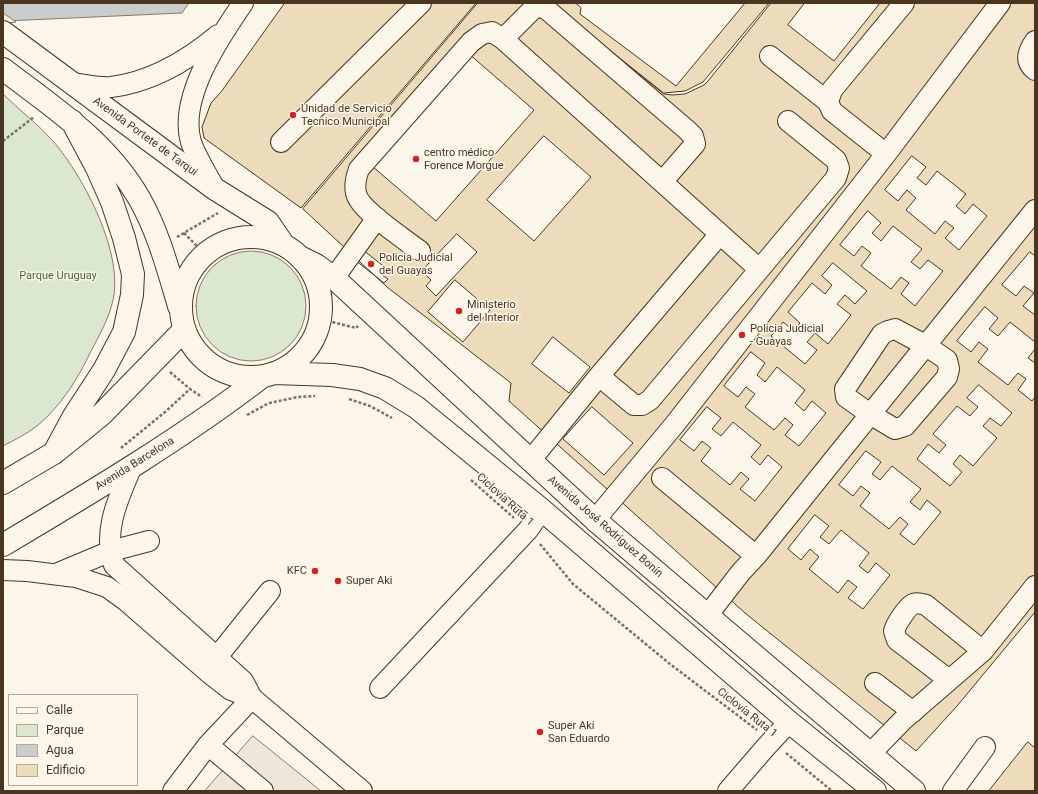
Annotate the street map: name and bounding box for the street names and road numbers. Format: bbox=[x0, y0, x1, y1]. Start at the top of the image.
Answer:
street label: Avenida Portete de Tarqui bbox=[90, 95, 200, 179]
street label: Avenida Barcelona bbox=[93, 434, 177, 494]
street label: Ciclovía Ruta 1 bbox=[474, 471, 536, 529]
street label: Avenida José Rodríguez Bonín bbox=[545, 473, 665, 581]
street label: Ciclovía Ruta 1 bbox=[714, 685, 780, 741]

